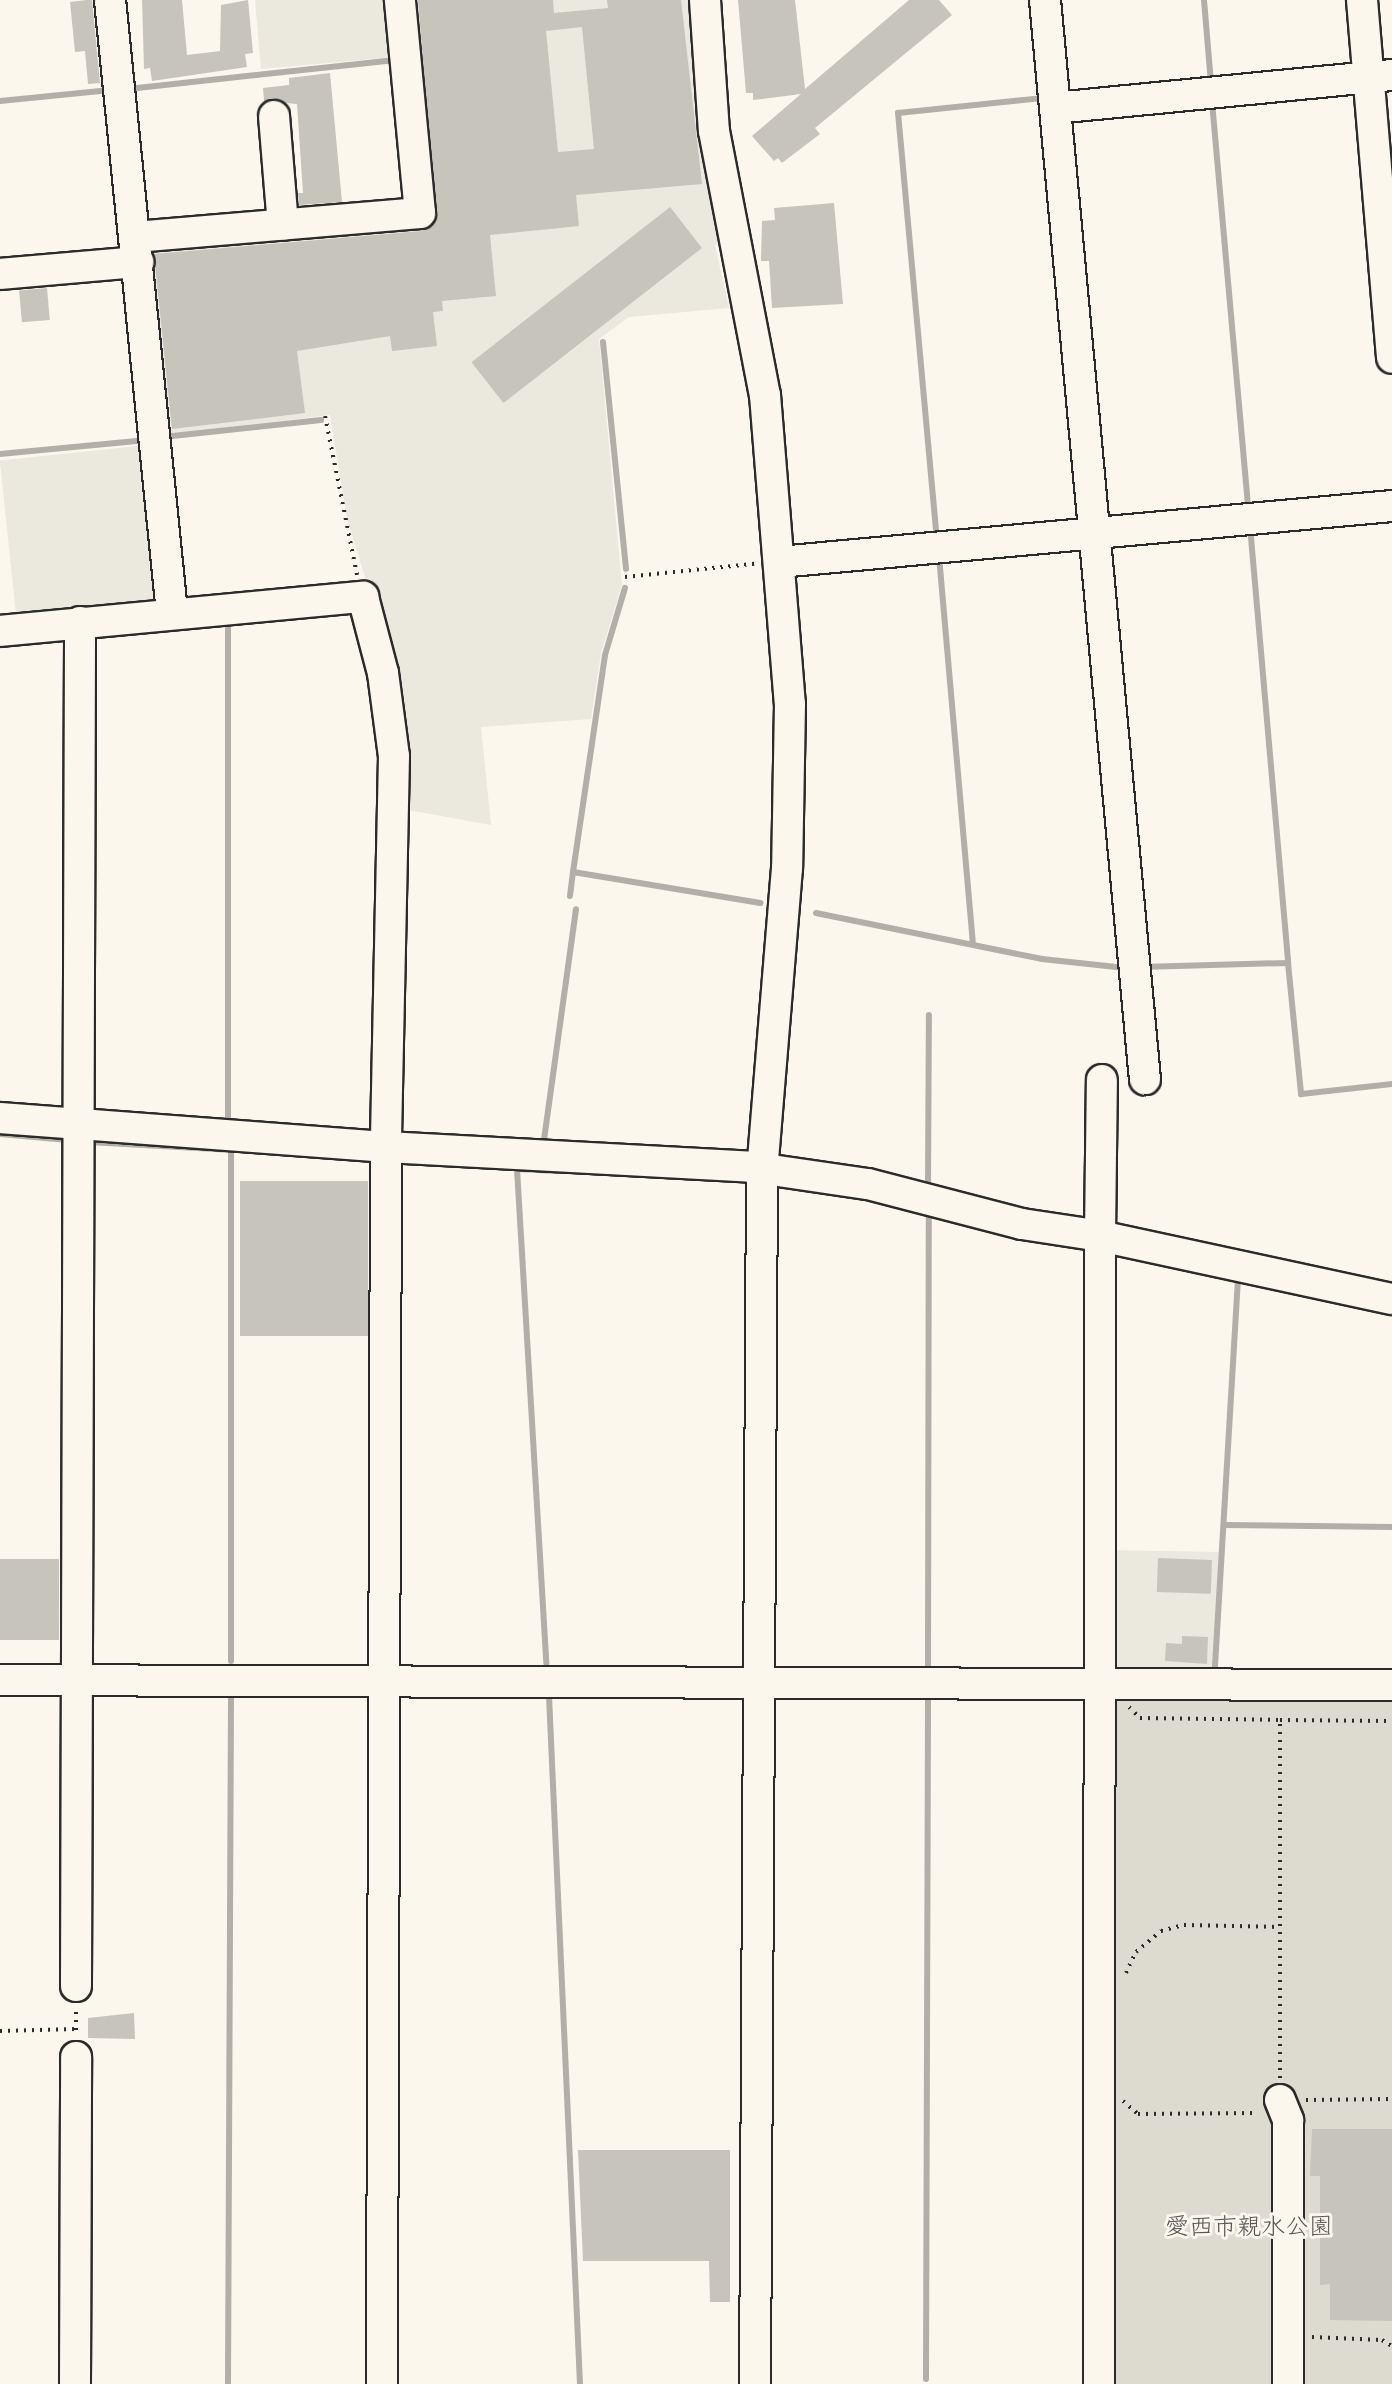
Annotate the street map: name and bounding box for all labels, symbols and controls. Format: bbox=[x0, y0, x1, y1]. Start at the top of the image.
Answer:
park label: 愛西市親水公園 bbox=[1165, 2211, 1333, 2239]

